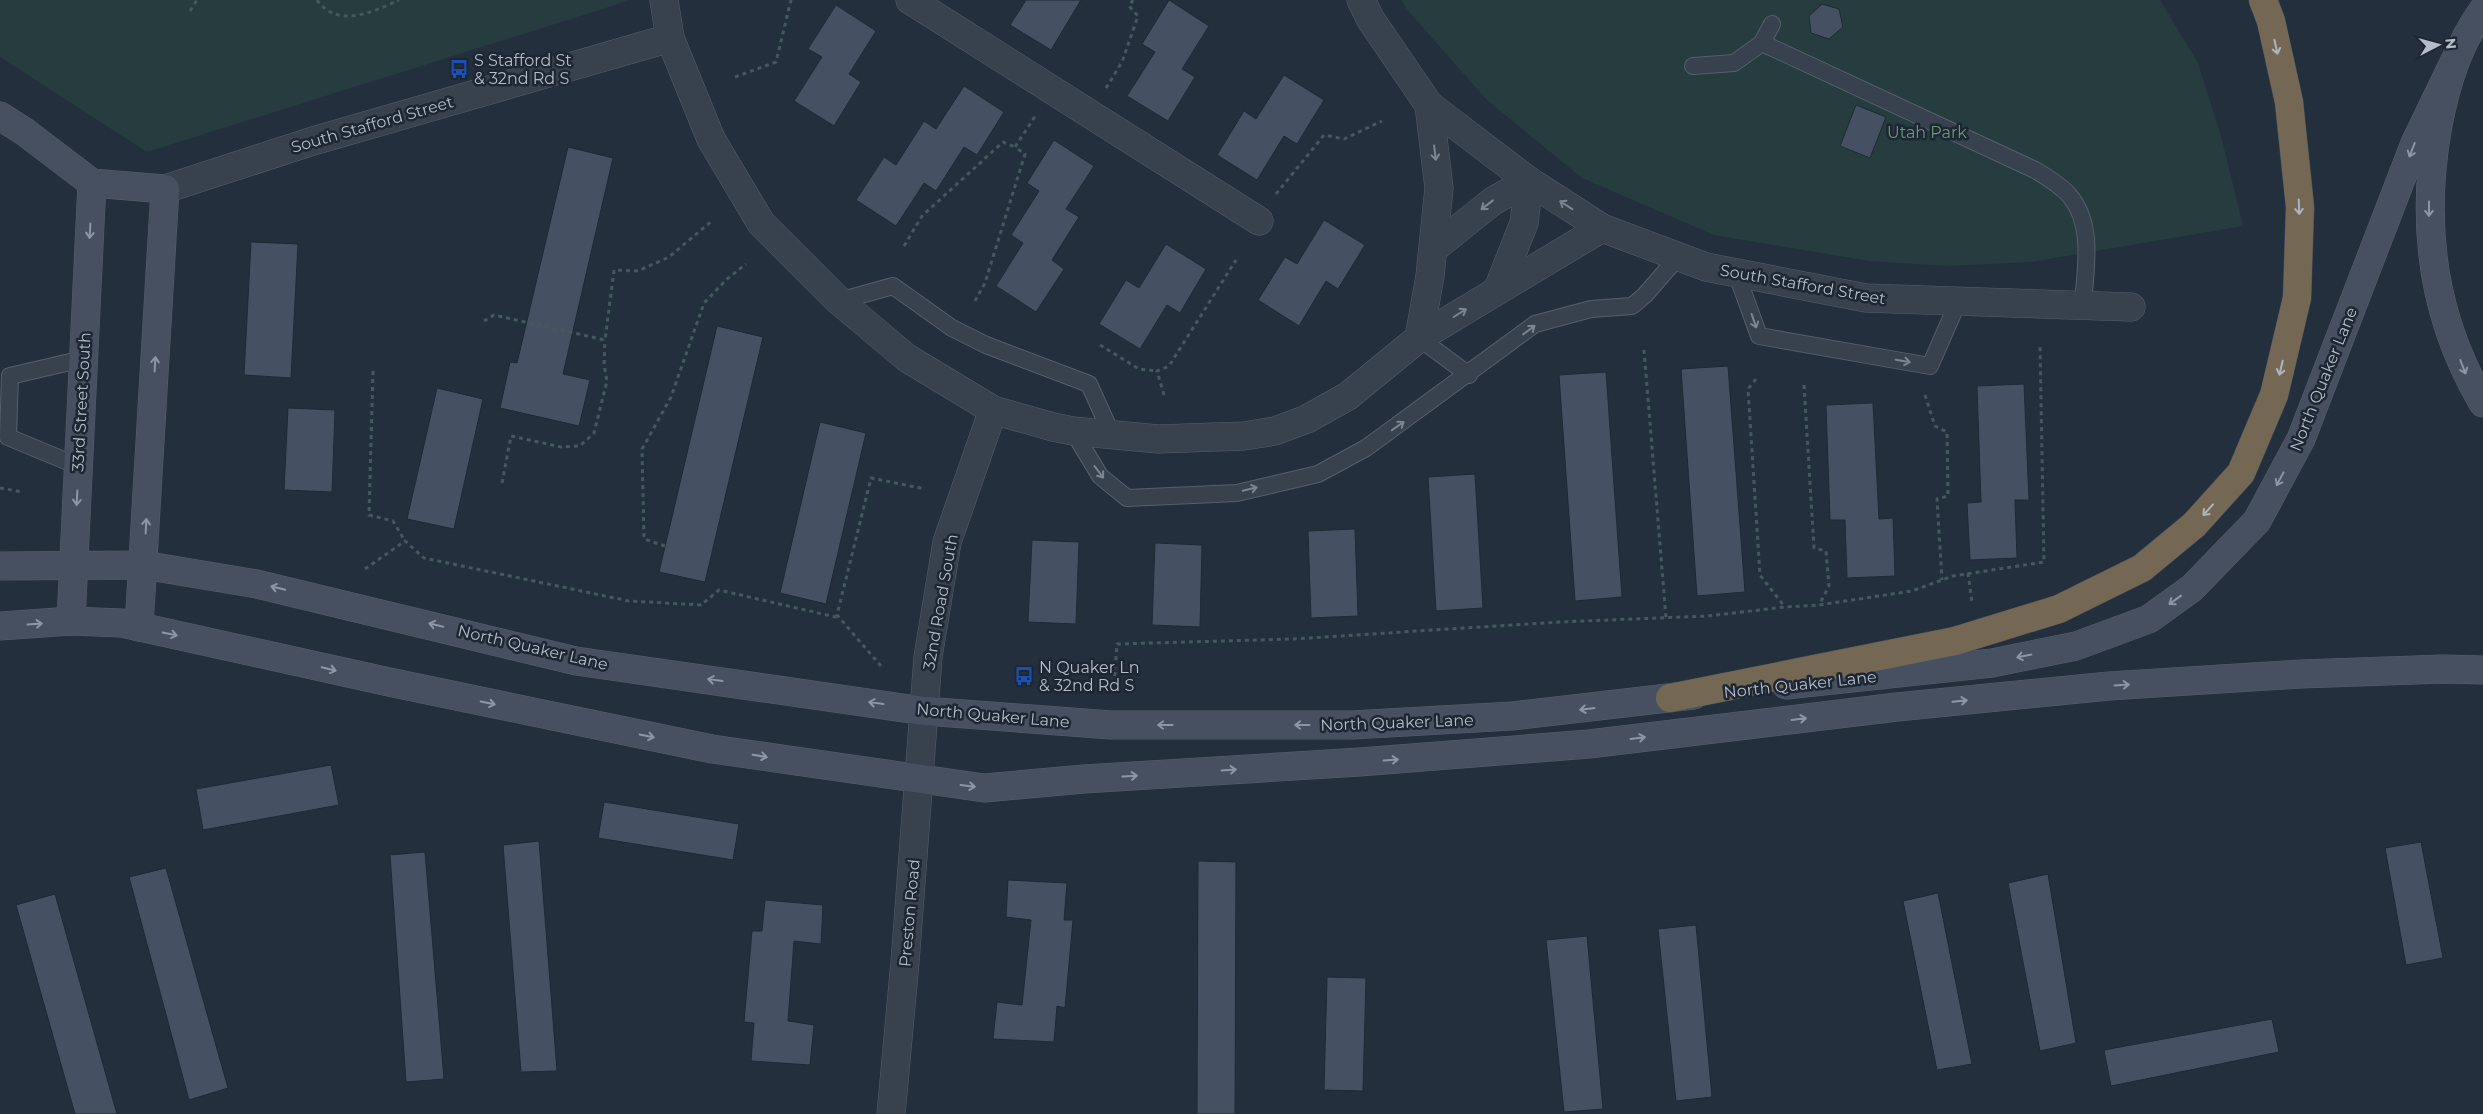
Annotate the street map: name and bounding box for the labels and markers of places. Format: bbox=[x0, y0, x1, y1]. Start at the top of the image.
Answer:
place label: S Stafford St & 32nd Rd S bbox=[474, 51, 572, 88]
bus stop icon: S Stafford St & 32nd Rd S bbox=[448, 58, 470, 80]
place label: N Quaker Ln & 32nd Rd S bbox=[1039, 658, 1140, 695]
bus stop icon: N Quaker Ln & 32nd Rd S bbox=[1013, 665, 1035, 687]

